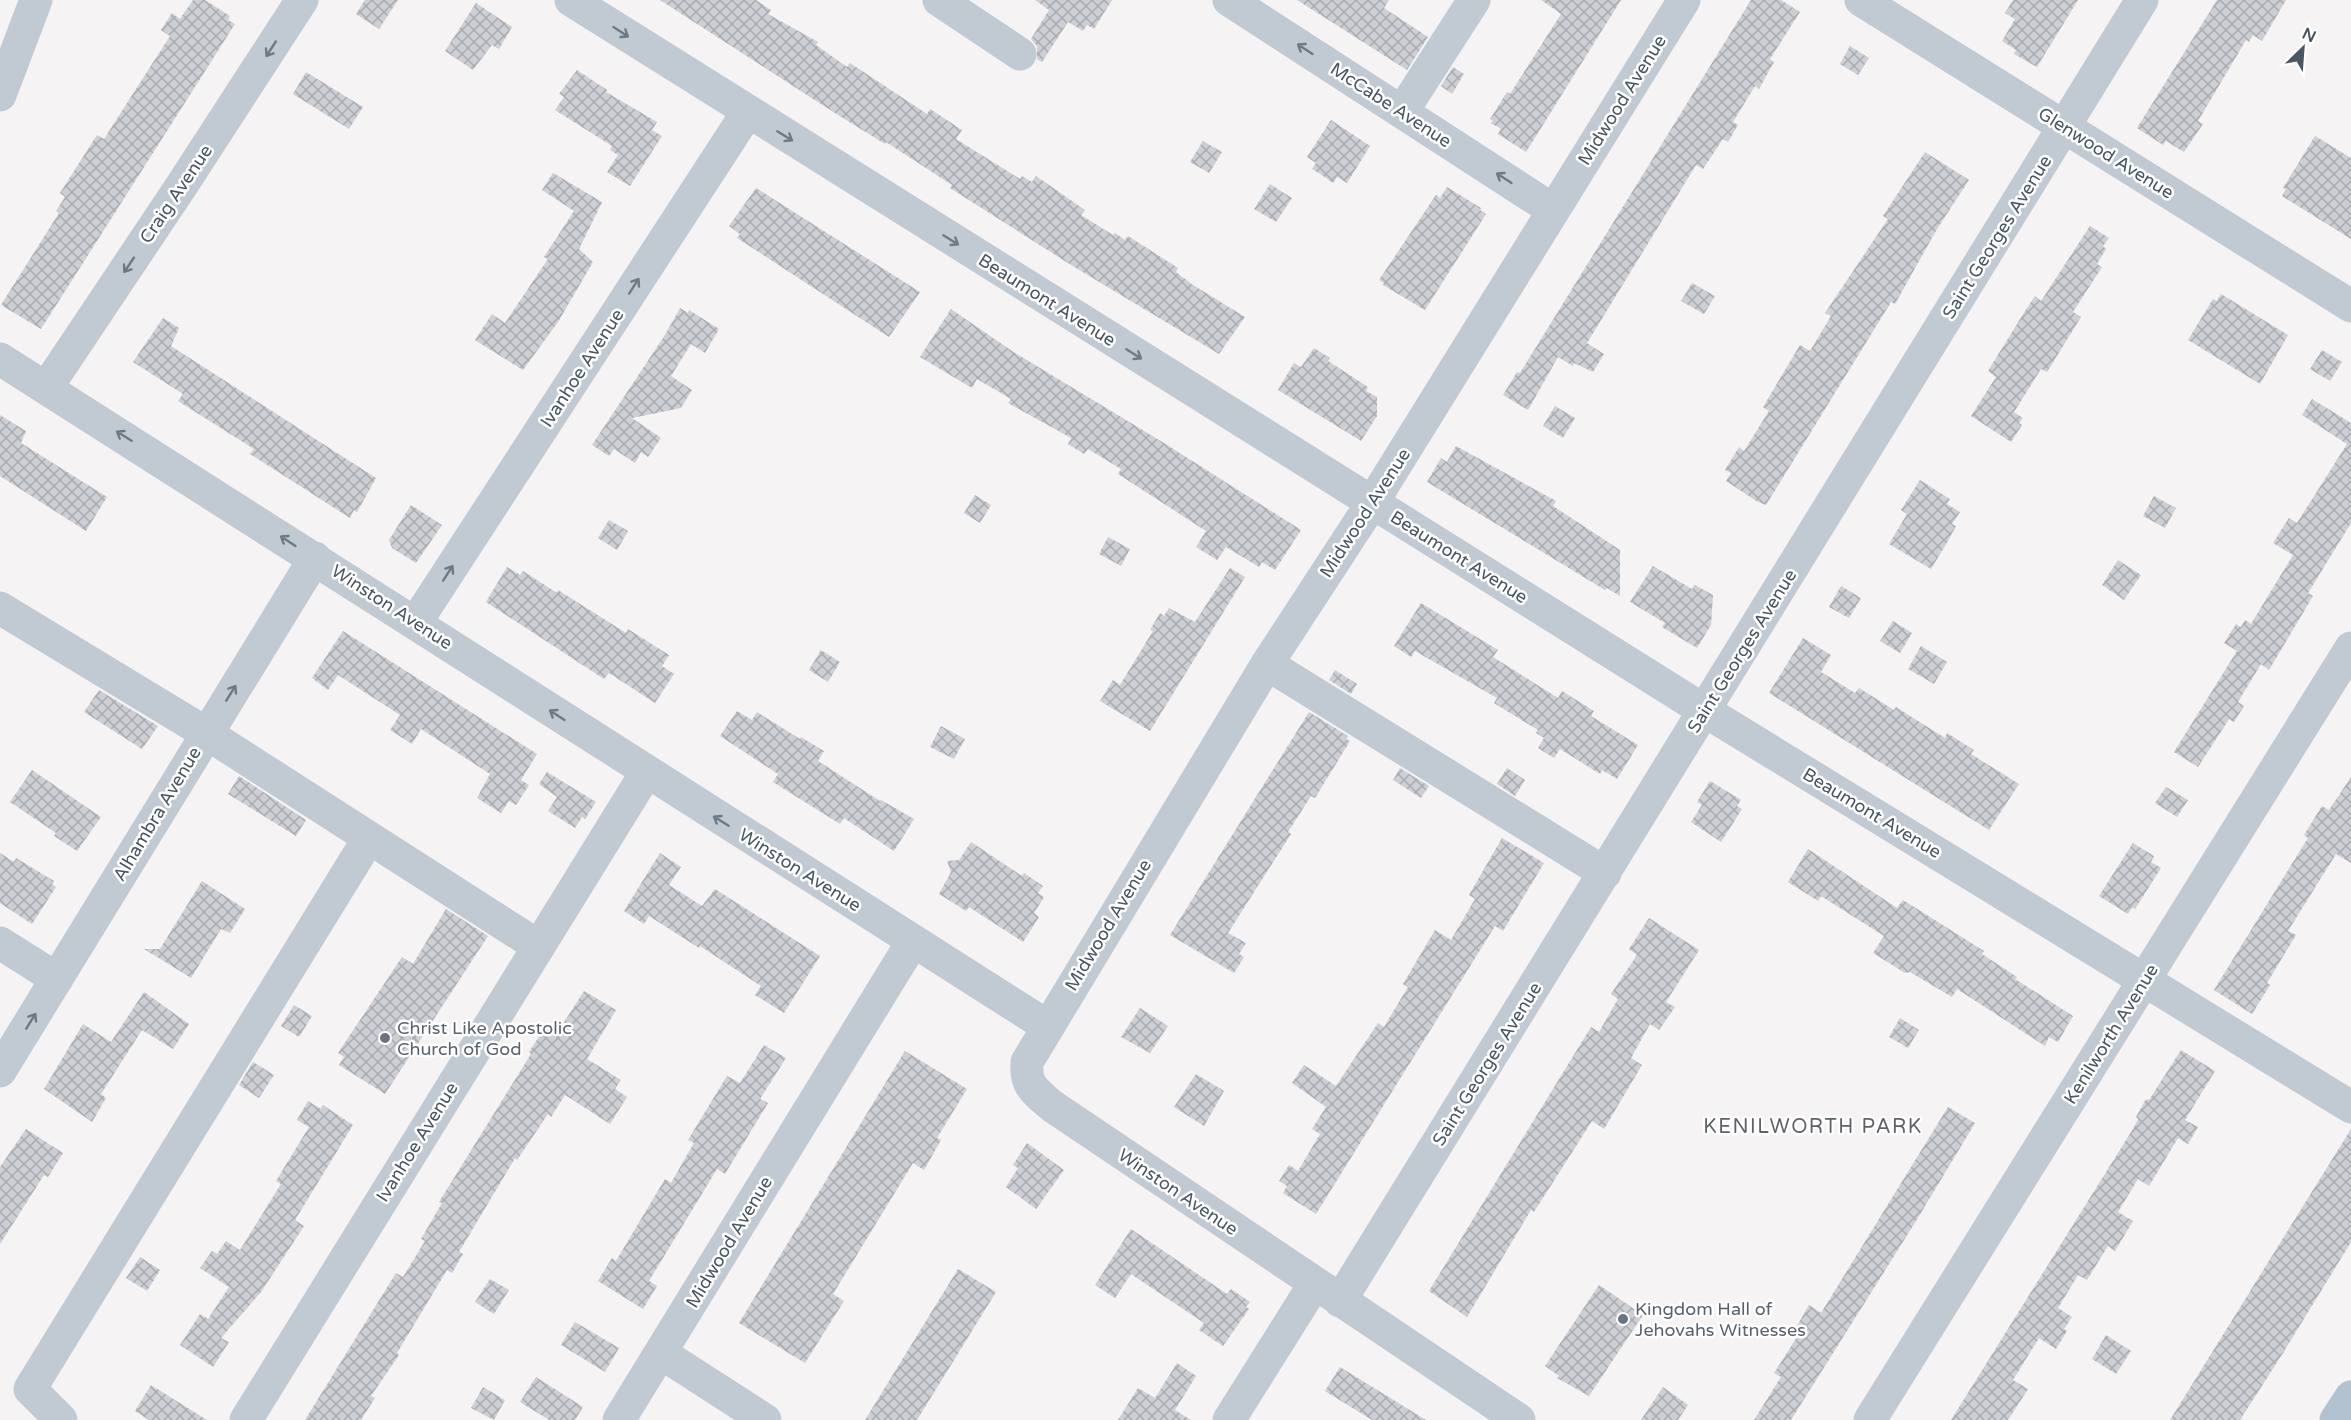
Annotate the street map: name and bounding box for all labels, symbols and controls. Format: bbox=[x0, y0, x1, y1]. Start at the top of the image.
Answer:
north arrow bbox=[2273, 18, 2333, 78]
text: N bbox=[2299, 24, 2319, 47]
one-way arrow bbox=[612, 26, 629, 38]
street label: Midwood Avenue bbox=[1573, 31, 1671, 169]
one-way arrow bbox=[264, 40, 276, 57]
one-way arrow bbox=[1297, 43, 1314, 55]
street label: McCabe Avenue bbox=[1326, 58, 1456, 152]
street label: Glenwood Avenue bbox=[2034, 102, 2178, 204]
one-way arrow bbox=[776, 131, 793, 143]
street label: Craig Avenue bbox=[135, 140, 217, 248]
street label: Saint Georges Avenue bbox=[1938, 151, 2056, 323]
one-way arrow bbox=[1496, 172, 1513, 184]
one-way arrow bbox=[942, 233, 959, 246]
street label: Beaumont Avenue bbox=[974, 249, 1120, 351]
one-way arrow bbox=[123, 256, 135, 273]
one-way arrow bbox=[628, 279, 640, 295]
street label: Ivanhoe Avenue bbox=[536, 305, 628, 431]
one-way arrow bbox=[1125, 349, 1142, 361]
one-way arrow bbox=[116, 430, 132, 442]
street label: Midwood Avenue bbox=[1315, 444, 1415, 582]
street label: Beaumont Avenue bbox=[1386, 506, 1532, 608]
one-way arrow bbox=[280, 534, 297, 546]
street label: Winston Avenue bbox=[327, 560, 457, 654]
street label: Saint Georges Avenue bbox=[1683, 565, 1801, 737]
one-way arrow bbox=[442, 566, 454, 582]
one-way arrow bbox=[225, 685, 237, 702]
one-way arrow bbox=[550, 709, 566, 721]
street label: Alhambra Avenue bbox=[108, 743, 206, 885]
street label: Beaumont Avenue bbox=[1799, 763, 1945, 863]
one-way arrow bbox=[713, 814, 730, 827]
street label: Winston Avenue bbox=[735, 824, 865, 916]
street label: Midwood Avenue bbox=[1060, 855, 1156, 995]
street label: Kenilworth Avenue bbox=[2059, 960, 2163, 1108]
street label: Saint Georges Avenue bbox=[1428, 978, 1546, 1150]
one-way arrow bbox=[25, 1013, 37, 1030]
place label: Christ Like Apostolic Church of God bbox=[397, 1017, 572, 1060]
marker: Christ Like Apostolic Church of God bbox=[378, 1031, 392, 1045]
street label: Ivanhoe Avenue bbox=[371, 1078, 463, 1206]
district label: KENILWORTH PARK bbox=[1703, 1115, 1923, 1139]
street label: Winston Avenue bbox=[1114, 1144, 1242, 1240]
street label: Midwood Avenue bbox=[681, 1172, 777, 1312]
place label: Kingdom Hall of Jehovahs Witnesses bbox=[1635, 1298, 1806, 1341]
marker: Kingdom Hall of Jehovahs Witnesses bbox=[1616, 1312, 1630, 1326]

